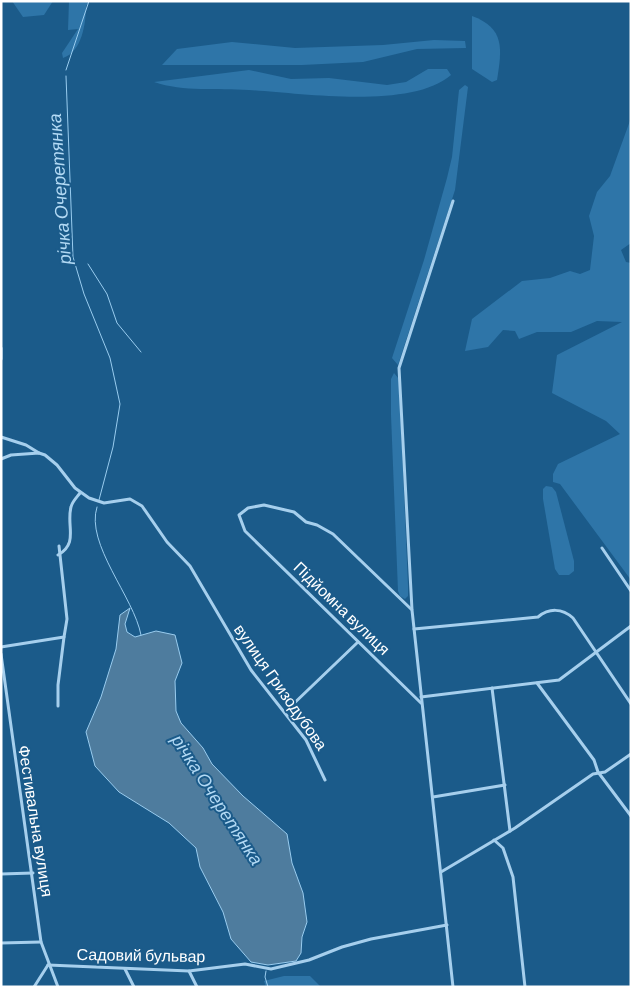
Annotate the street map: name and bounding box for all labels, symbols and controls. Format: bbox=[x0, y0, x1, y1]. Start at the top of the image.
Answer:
water label: річка Очеретянка bbox=[43, 113, 75, 266]
street label: Підйомна вулиця bbox=[290, 557, 394, 658]
street label: вулиця Гризодубова bbox=[231, 620, 332, 753]
water label: річка Очеретянка bbox=[167, 729, 268, 869]
street label: Фестивальна вулиця bbox=[15, 744, 58, 898]
street label: Садовий бульвар bbox=[77, 944, 206, 965]

